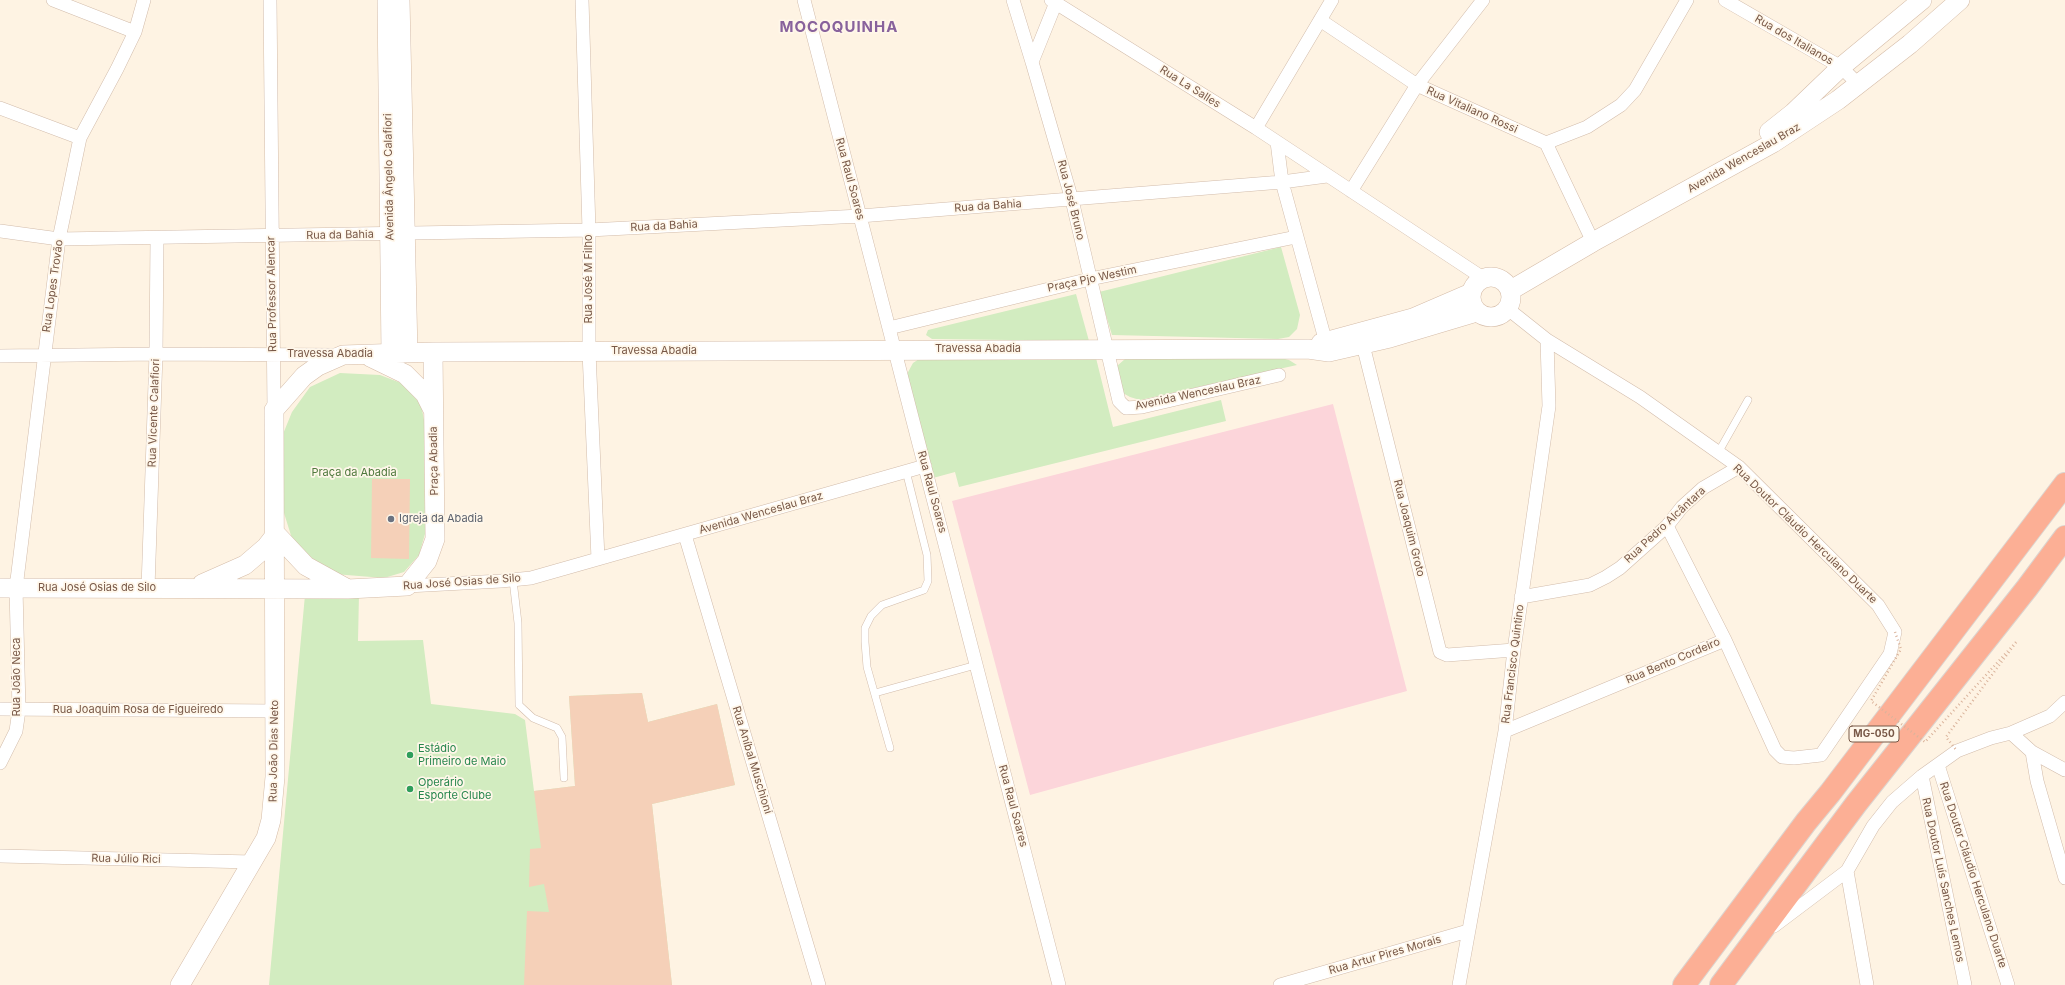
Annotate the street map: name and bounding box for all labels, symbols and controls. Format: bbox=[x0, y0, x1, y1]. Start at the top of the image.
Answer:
street label: Rua dos Italianos bbox=[1752, 12, 1836, 68]
district label: MOCOQUINHA bbox=[780, 18, 898, 36]
street label: Rua La Salles bbox=[1157, 63, 1223, 111]
street label: Rua Vitaliano Rossi bbox=[1424, 84, 1520, 136]
street label: Avenida Ângelo Calafiori bbox=[381, 113, 397, 241]
street label: Avenida Wenceslau Braz bbox=[1685, 120, 1803, 196]
street label: Rua Raul Soares bbox=[833, 137, 867, 221]
street label: Rua José Bruno bbox=[1055, 159, 1087, 241]
street label: Rua da Bahia bbox=[954, 197, 1022, 215]
street label: Rua da Bahia bbox=[630, 218, 698, 234]
street label: Rua da Bahia bbox=[306, 228, 374, 242]
street label: Rua José M Filho bbox=[582, 235, 596, 323]
street label: Rua Professor Alencar bbox=[264, 236, 280, 352]
street label: Rua Lopes Trovão bbox=[40, 239, 66, 333]
street label: Praça Pjo Westim bbox=[1046, 263, 1138, 295]
street label: Travessa Abadia bbox=[935, 342, 1021, 356]
street label: Travessa Abadia bbox=[611, 344, 697, 358]
street label: Travessa Abadia bbox=[287, 347, 373, 361]
street label: Rua Vicente Calafiori bbox=[146, 358, 162, 468]
street label: Avenida Wenceslau Braz bbox=[1134, 373, 1262, 413]
street label: Praça Abadia bbox=[427, 426, 441, 496]
street label: Rua Raul Soares bbox=[915, 450, 949, 534]
street label: Rua Doutor Cláudio Herculano Duarte bbox=[1730, 462, 1880, 606]
park label: Praça da Abadia bbox=[311, 466, 397, 480]
street label: Rua Joaquim Groto bbox=[1391, 478, 1427, 578]
street label: Rua Pedro Alcântara bbox=[1622, 484, 1708, 566]
street label: Avenida Wenceslau Braz bbox=[698, 489, 824, 537]
place label: Igreja da Abadia bbox=[399, 512, 483, 526]
marker: Igreja da Abadia bbox=[386, 514, 396, 524]
street label: Rua José Osias de Silo bbox=[403, 571, 521, 593]
street label: Rua José Osias de Silo bbox=[38, 581, 156, 595]
street label: Rua Francisco Quintino bbox=[1499, 604, 1527, 724]
street label: Rua Bento Cordeiro bbox=[1624, 635, 1722, 687]
street label: Rua João Neca bbox=[10, 638, 24, 716]
street label: Rua João Dias Neto bbox=[267, 700, 281, 802]
street label: Rua Joaquim Rosa de Figueiredo bbox=[53, 703, 223, 717]
street label: Rua Aníbal Muschioni bbox=[729, 705, 775, 815]
road number: MG-050 bbox=[1849, 726, 1899, 742]
place label: Estádio Primeiro de Maio bbox=[418, 742, 506, 768]
marker: Estádio Primeiro de Maio bbox=[405, 750, 415, 760]
street label: Rua Raul Soares bbox=[996, 764, 1030, 848]
place label: Operário Esporte Clube bbox=[418, 776, 491, 802]
street label: Rua Doutor Cláudio Herculano Duarte bbox=[1937, 780, 2009, 970]
marker: Operário Esporte Clube bbox=[405, 784, 415, 794]
street label: Rua Doutor Luís Sanches Lemos bbox=[1919, 796, 1967, 964]
street label: Rua Júlio Rici bbox=[91, 852, 161, 866]
street label: Rua Artur Pires Morais bbox=[1327, 933, 1443, 977]

